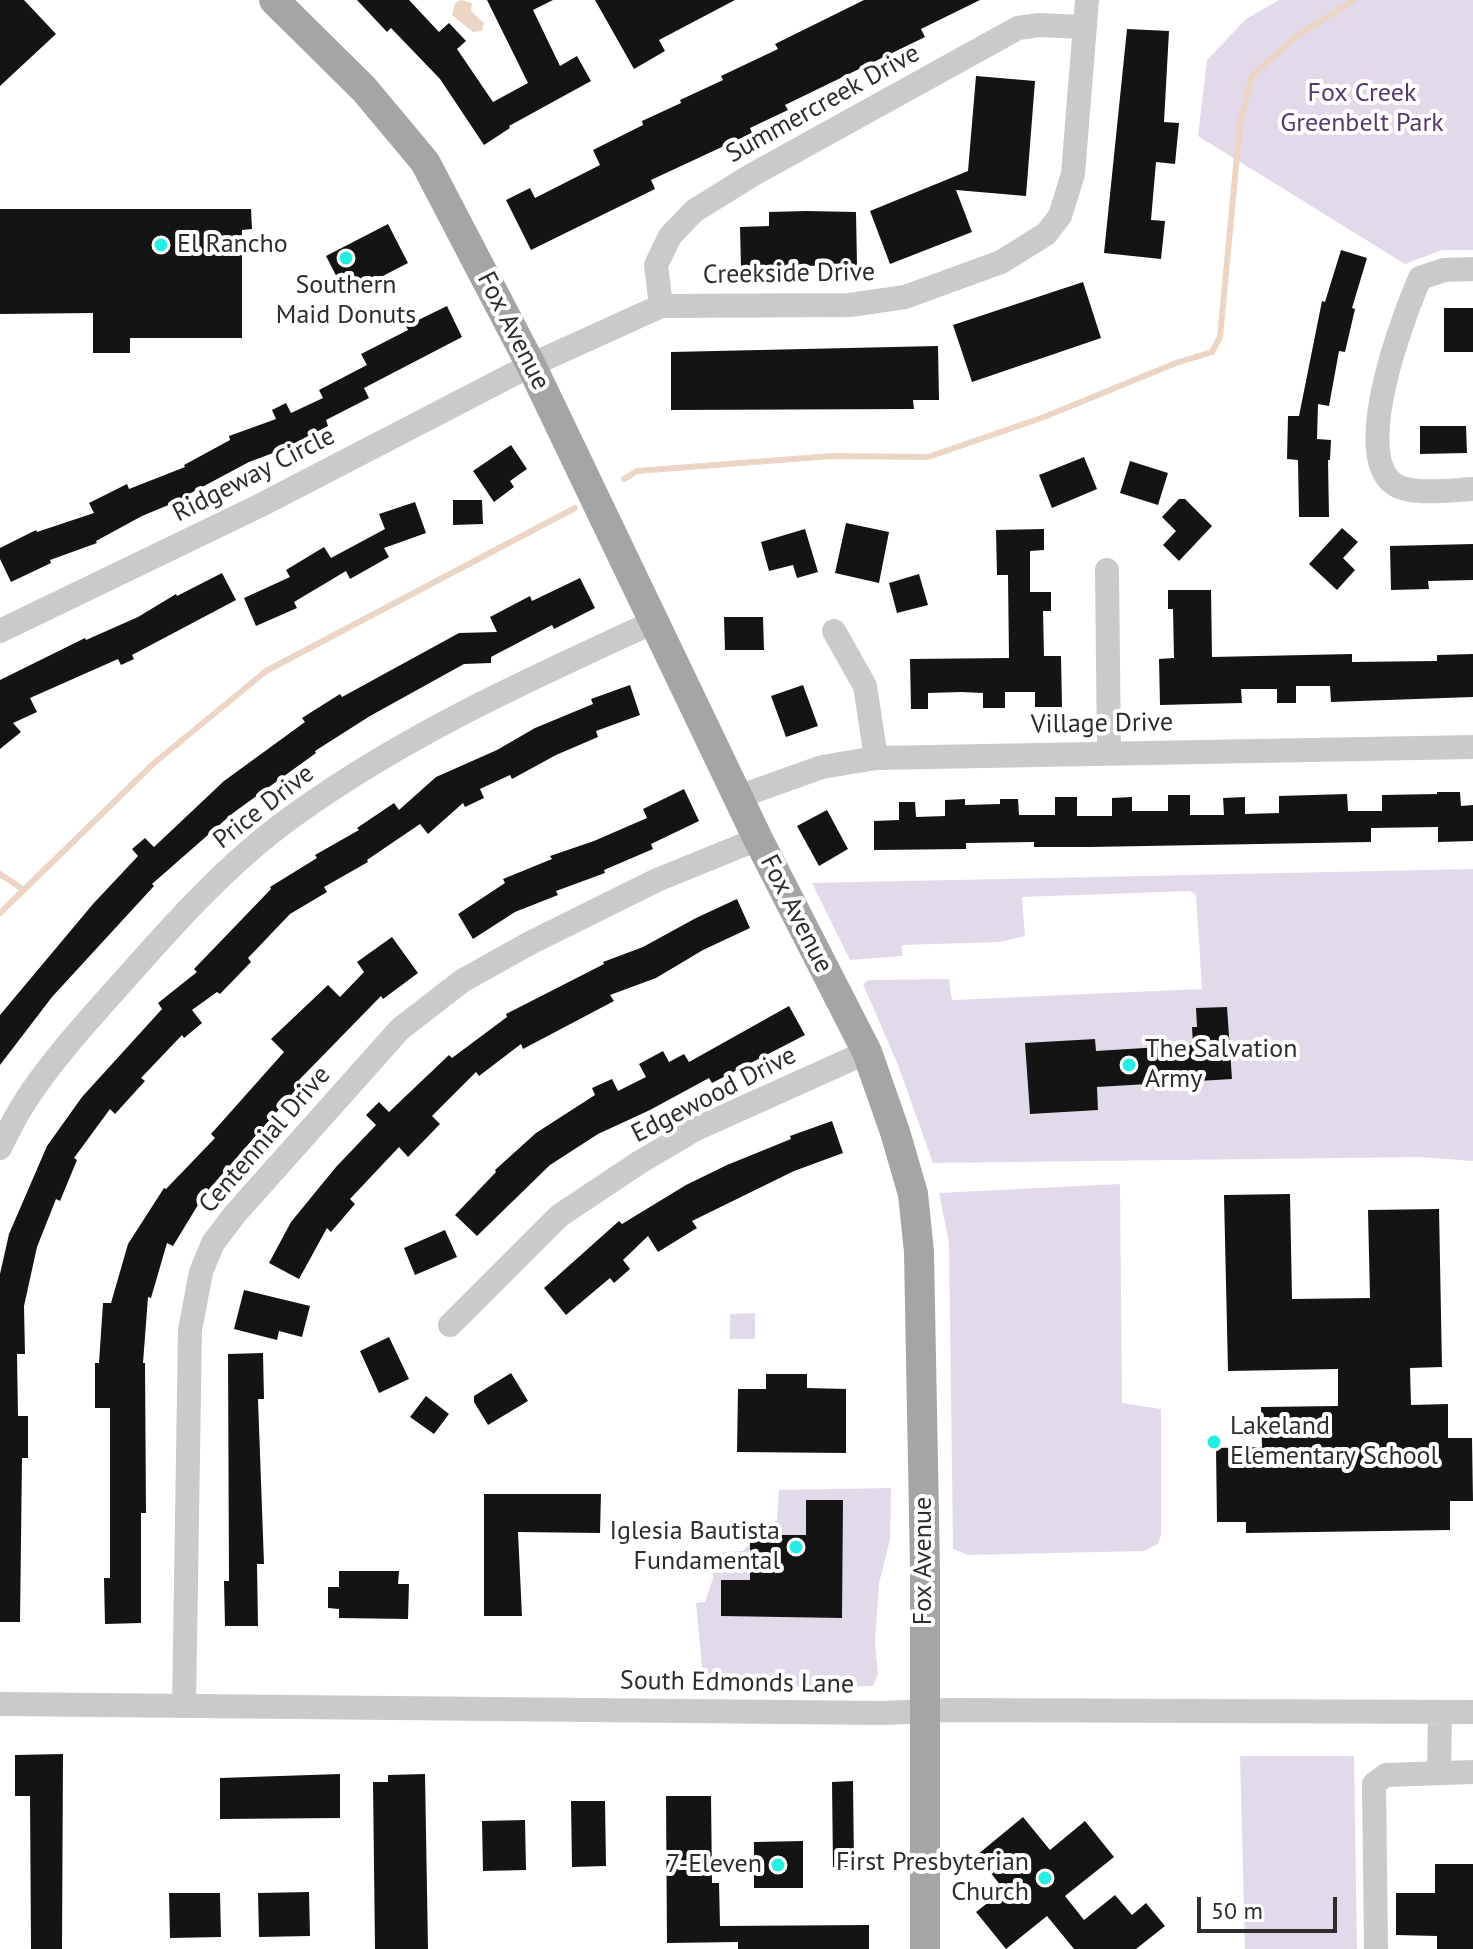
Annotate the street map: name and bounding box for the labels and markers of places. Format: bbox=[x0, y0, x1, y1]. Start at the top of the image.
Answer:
place label: El Rancho bbox=[177, 229, 288, 261]
marker: El Rancho bbox=[152, 236, 170, 254]
marker: Southern Maid Donuts bbox=[337, 249, 355, 267]
place label: Southern Maid Donuts bbox=[276, 270, 416, 332]
place label: The Salvation Army bbox=[1145, 1034, 1297, 1096]
marker: The Salvation Army bbox=[1120, 1056, 1138, 1074]
place label: Lakeland Elementary School bbox=[1230, 1411, 1438, 1472]
marker: Lakeland Elementary School bbox=[1205, 1433, 1223, 1451]
place label: Iglesia Bautista Fundamental bbox=[609, 1516, 780, 1578]
marker: Iglesia Bautista Fundamental bbox=[787, 1538, 805, 1556]
place label: First Presbyterian Church bbox=[836, 1847, 1029, 1908]
place label: 7-Eleven bbox=[666, 1849, 762, 1881]
marker: 7-Eleven bbox=[769, 1856, 787, 1874]
marker: First Presbyterian Church bbox=[1036, 1869, 1054, 1887]

